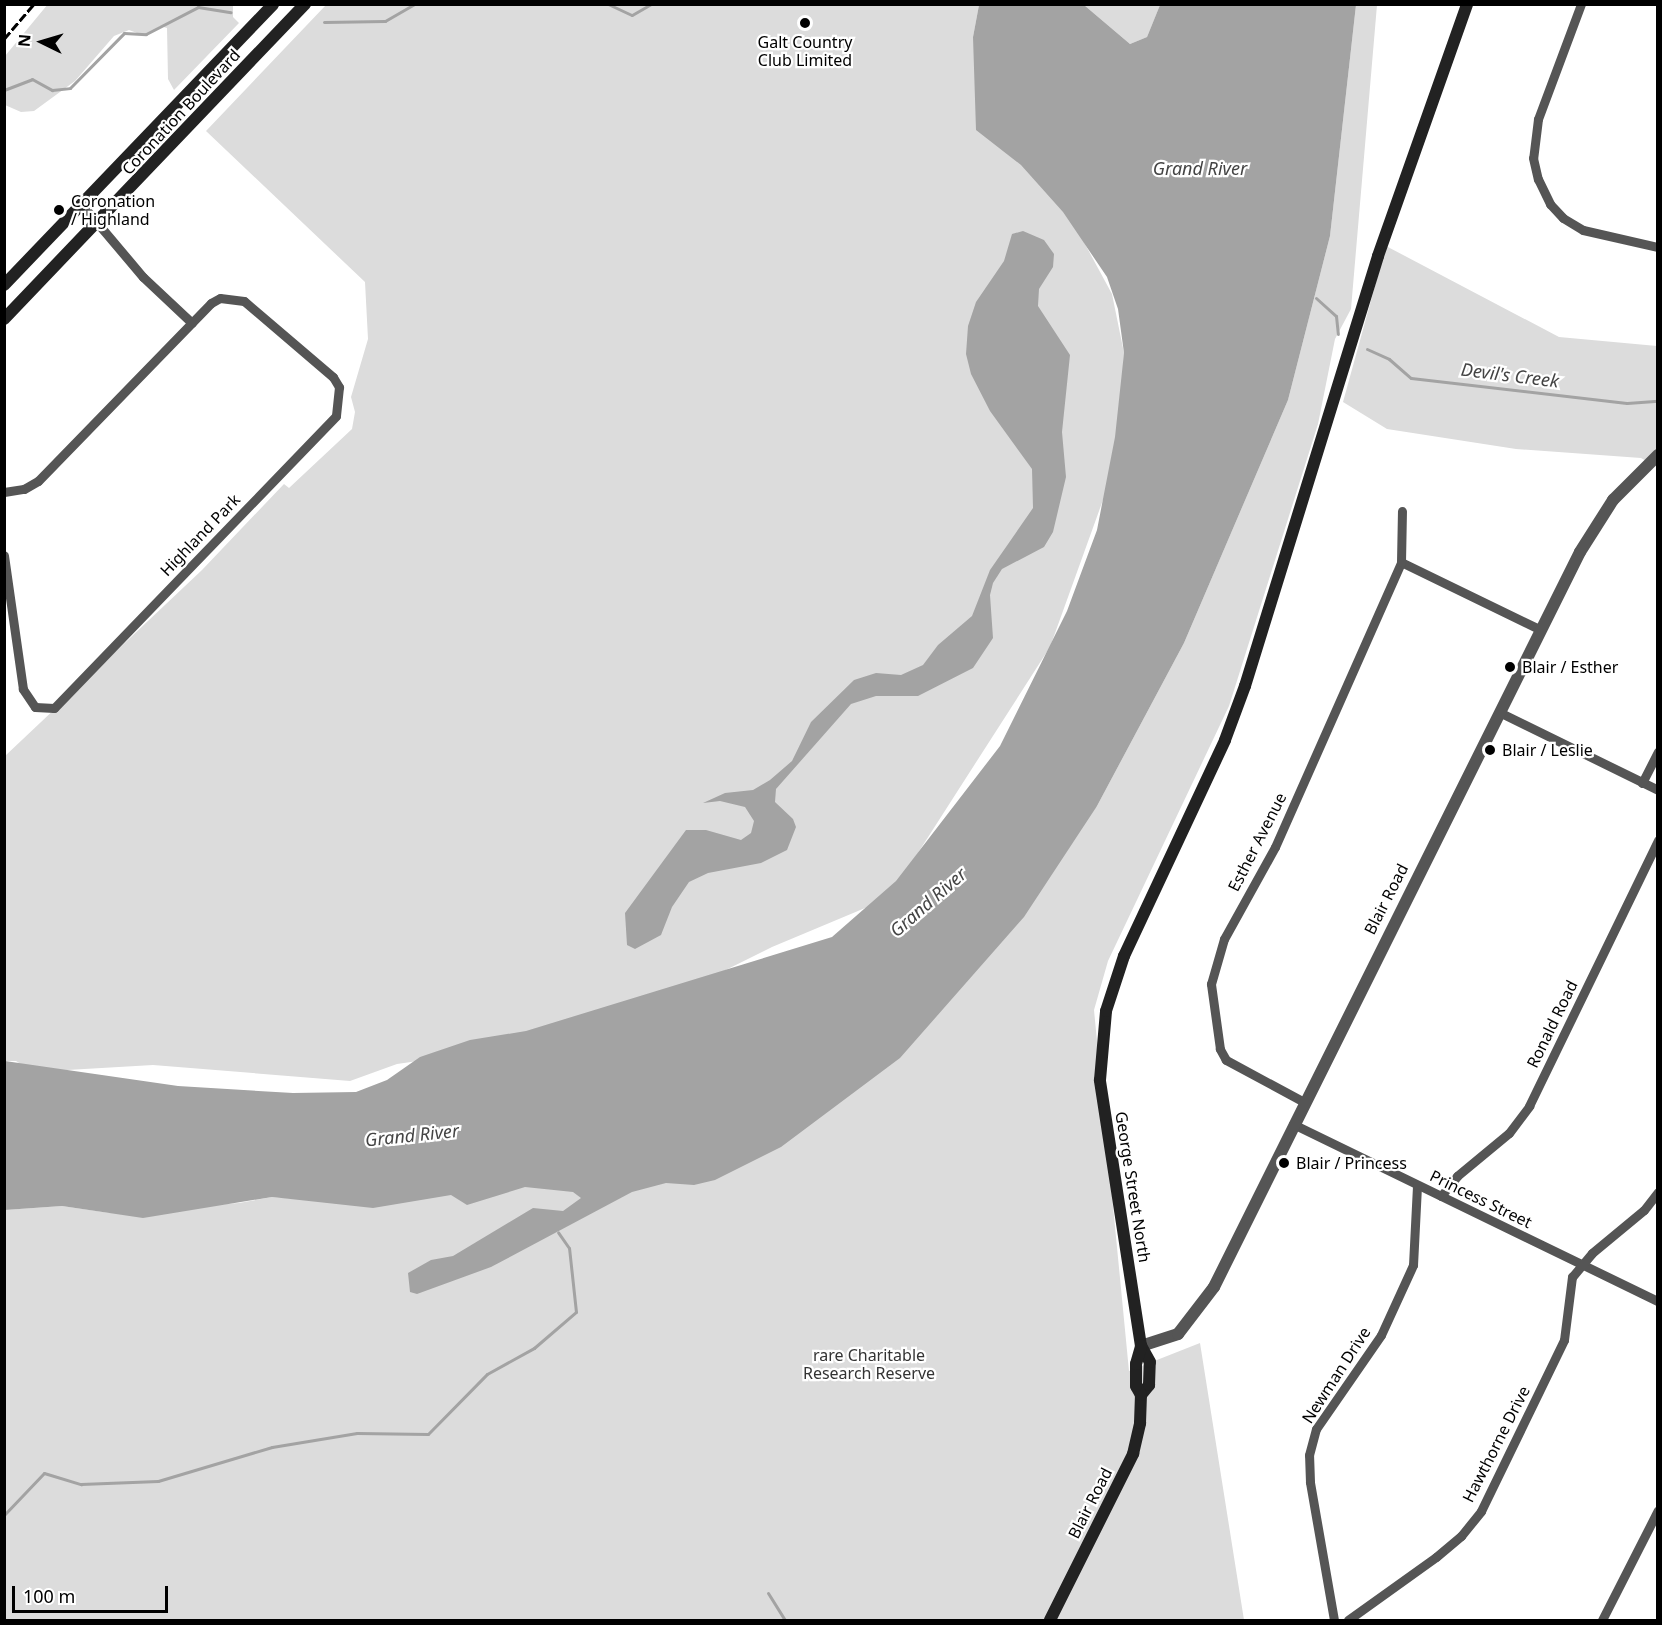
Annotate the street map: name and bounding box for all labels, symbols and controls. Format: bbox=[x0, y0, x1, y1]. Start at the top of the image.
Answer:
north arrow bbox=[12, 12, 72, 72]
marker: Galt Country Club Limited bbox=[798, 16, 812, 30]
place label: Galt Country Club Limited bbox=[758, 32, 852, 70]
text: N bbox=[13, 33, 36, 48]
street label: Coronation Boulevard bbox=[118, 45, 244, 179]
water label: Grand River bbox=[1153, 157, 1247, 179]
place label: Coronation / Highland bbox=[71, 191, 155, 229]
marker: Coronation / Highland bbox=[52, 203, 66, 217]
water label: Devil's Creek bbox=[1460, 358, 1560, 392]
street label: Highland Park bbox=[156, 490, 244, 580]
place label: Blair / Esther bbox=[1522, 657, 1618, 677]
marker: Blair / Esther bbox=[1503, 660, 1517, 674]
place label: Blair / Leslie bbox=[1502, 740, 1593, 760]
marker: Blair / Leslie bbox=[1483, 743, 1497, 757]
street label: Esther Avenue bbox=[1224, 789, 1290, 895]
street label: Blair Road bbox=[1360, 860, 1412, 938]
water label: Grand River bbox=[885, 863, 971, 941]
street label: Ronald Road bbox=[1523, 977, 1581, 1071]
street label: George Street North bbox=[1112, 1110, 1154, 1264]
water label: Grand River bbox=[364, 1119, 460, 1151]
place label: Blair / Princess bbox=[1296, 1153, 1407, 1173]
marker: Blair / Princess bbox=[1277, 1156, 1291, 1170]
street label: Princess Street bbox=[1427, 1166, 1535, 1232]
street label: Newman Drive bbox=[1298, 1323, 1374, 1427]
park label: rare Charitable Research Reserve bbox=[803, 1345, 935, 1383]
street label: Hawthorne Drive bbox=[1458, 1383, 1534, 1505]
street label: Blair Road bbox=[1064, 1464, 1116, 1542]
scale bar bbox=[15, 1574, 171, 1612]
text: 100 m bbox=[23, 1584, 75, 1608]

